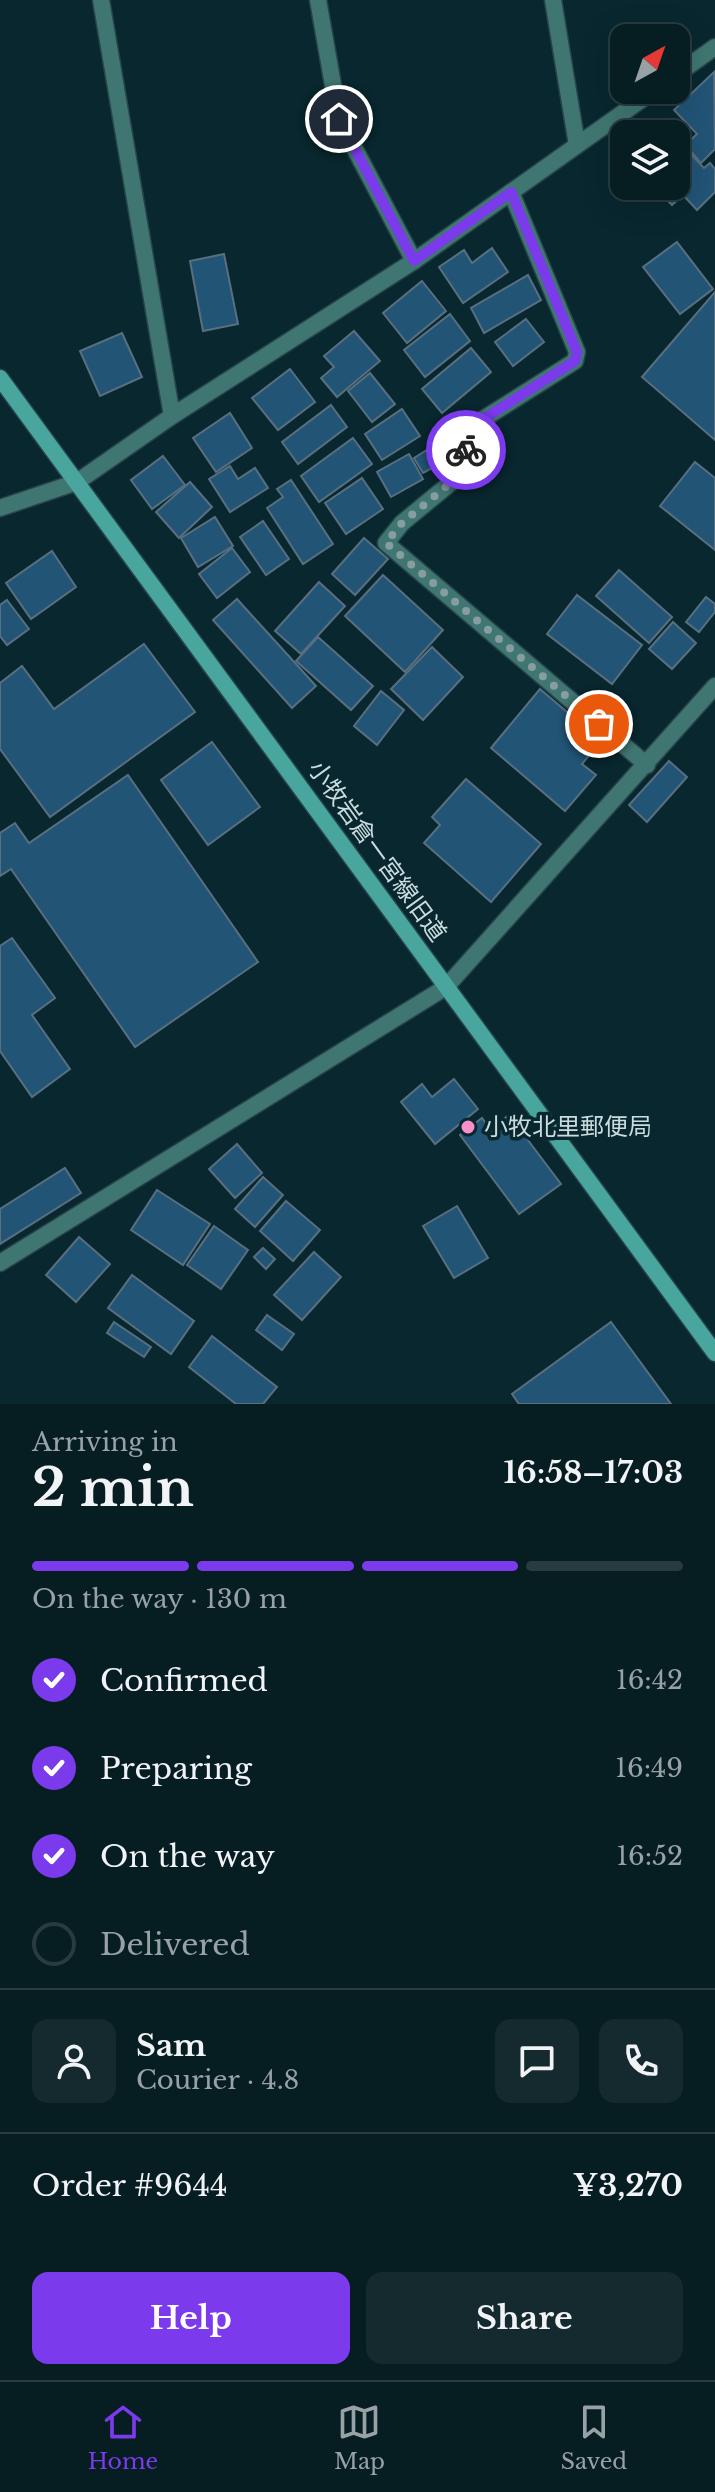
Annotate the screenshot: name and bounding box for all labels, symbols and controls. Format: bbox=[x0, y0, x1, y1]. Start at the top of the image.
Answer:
north arrow bbox=[610, 24, 690, 104]
map controls bbox=[610, 24, 690, 200]
pin bbox=[305, 85, 373, 153]
icon: home bbox=[317, 97, 361, 141]
button: layers bbox=[610, 120, 690, 200]
courier bbox=[426, 410, 506, 490]
icon: bike bbox=[444, 428, 488, 472]
pin bbox=[565, 690, 633, 758]
icon: bag bbox=[577, 702, 621, 746]
street label: 小牧岩倉一宮線旧道 bbox=[302, 755, 453, 947]
place label: 小牧北里郵便局 bbox=[484, 1112, 652, 1141]
marker: 小牧北里郵便局 bbox=[459, 1118, 477, 1136]
text: Arriving in bbox=[32, 1426, 178, 1458]
text: 16:58–17:03 bbox=[504, 1454, 683, 1491]
text: 2 min bbox=[32, 1456, 194, 1520]
text: On the way · 130 m bbox=[32, 1583, 287, 1615]
icon: check bbox=[32, 1658, 76, 1702]
text: Confirmed bbox=[100, 1662, 268, 1699]
text: 16:42 bbox=[616, 1664, 683, 1696]
icon: check bbox=[32, 1746, 76, 1790]
text: Preparing bbox=[100, 1750, 252, 1787]
text: 16:49 bbox=[615, 1752, 683, 1784]
icon: check bbox=[32, 1834, 76, 1878]
text: On the way bbox=[100, 1838, 275, 1875]
text: 16:52 bbox=[616, 1840, 683, 1872]
text: Delivered bbox=[100, 1926, 250, 1963]
button: person bbox=[32, 2019, 116, 2103]
button: chat bbox=[495, 2019, 579, 2103]
button: phone bbox=[599, 2019, 683, 2103]
text: Sam bbox=[136, 2027, 206, 2064]
text: Courier · 4.8 bbox=[136, 2064, 299, 2096]
text: Order #9644 bbox=[32, 2167, 228, 2204]
text: ¥3,270 bbox=[573, 2167, 683, 2204]
button: Help bbox=[32, 2272, 350, 2364]
button: Share bbox=[366, 2272, 683, 2364]
tab: Home bbox=[88, 2400, 158, 2475]
tab: Map bbox=[334, 2400, 385, 2475]
tab: Saved bbox=[561, 2400, 627, 2475]

